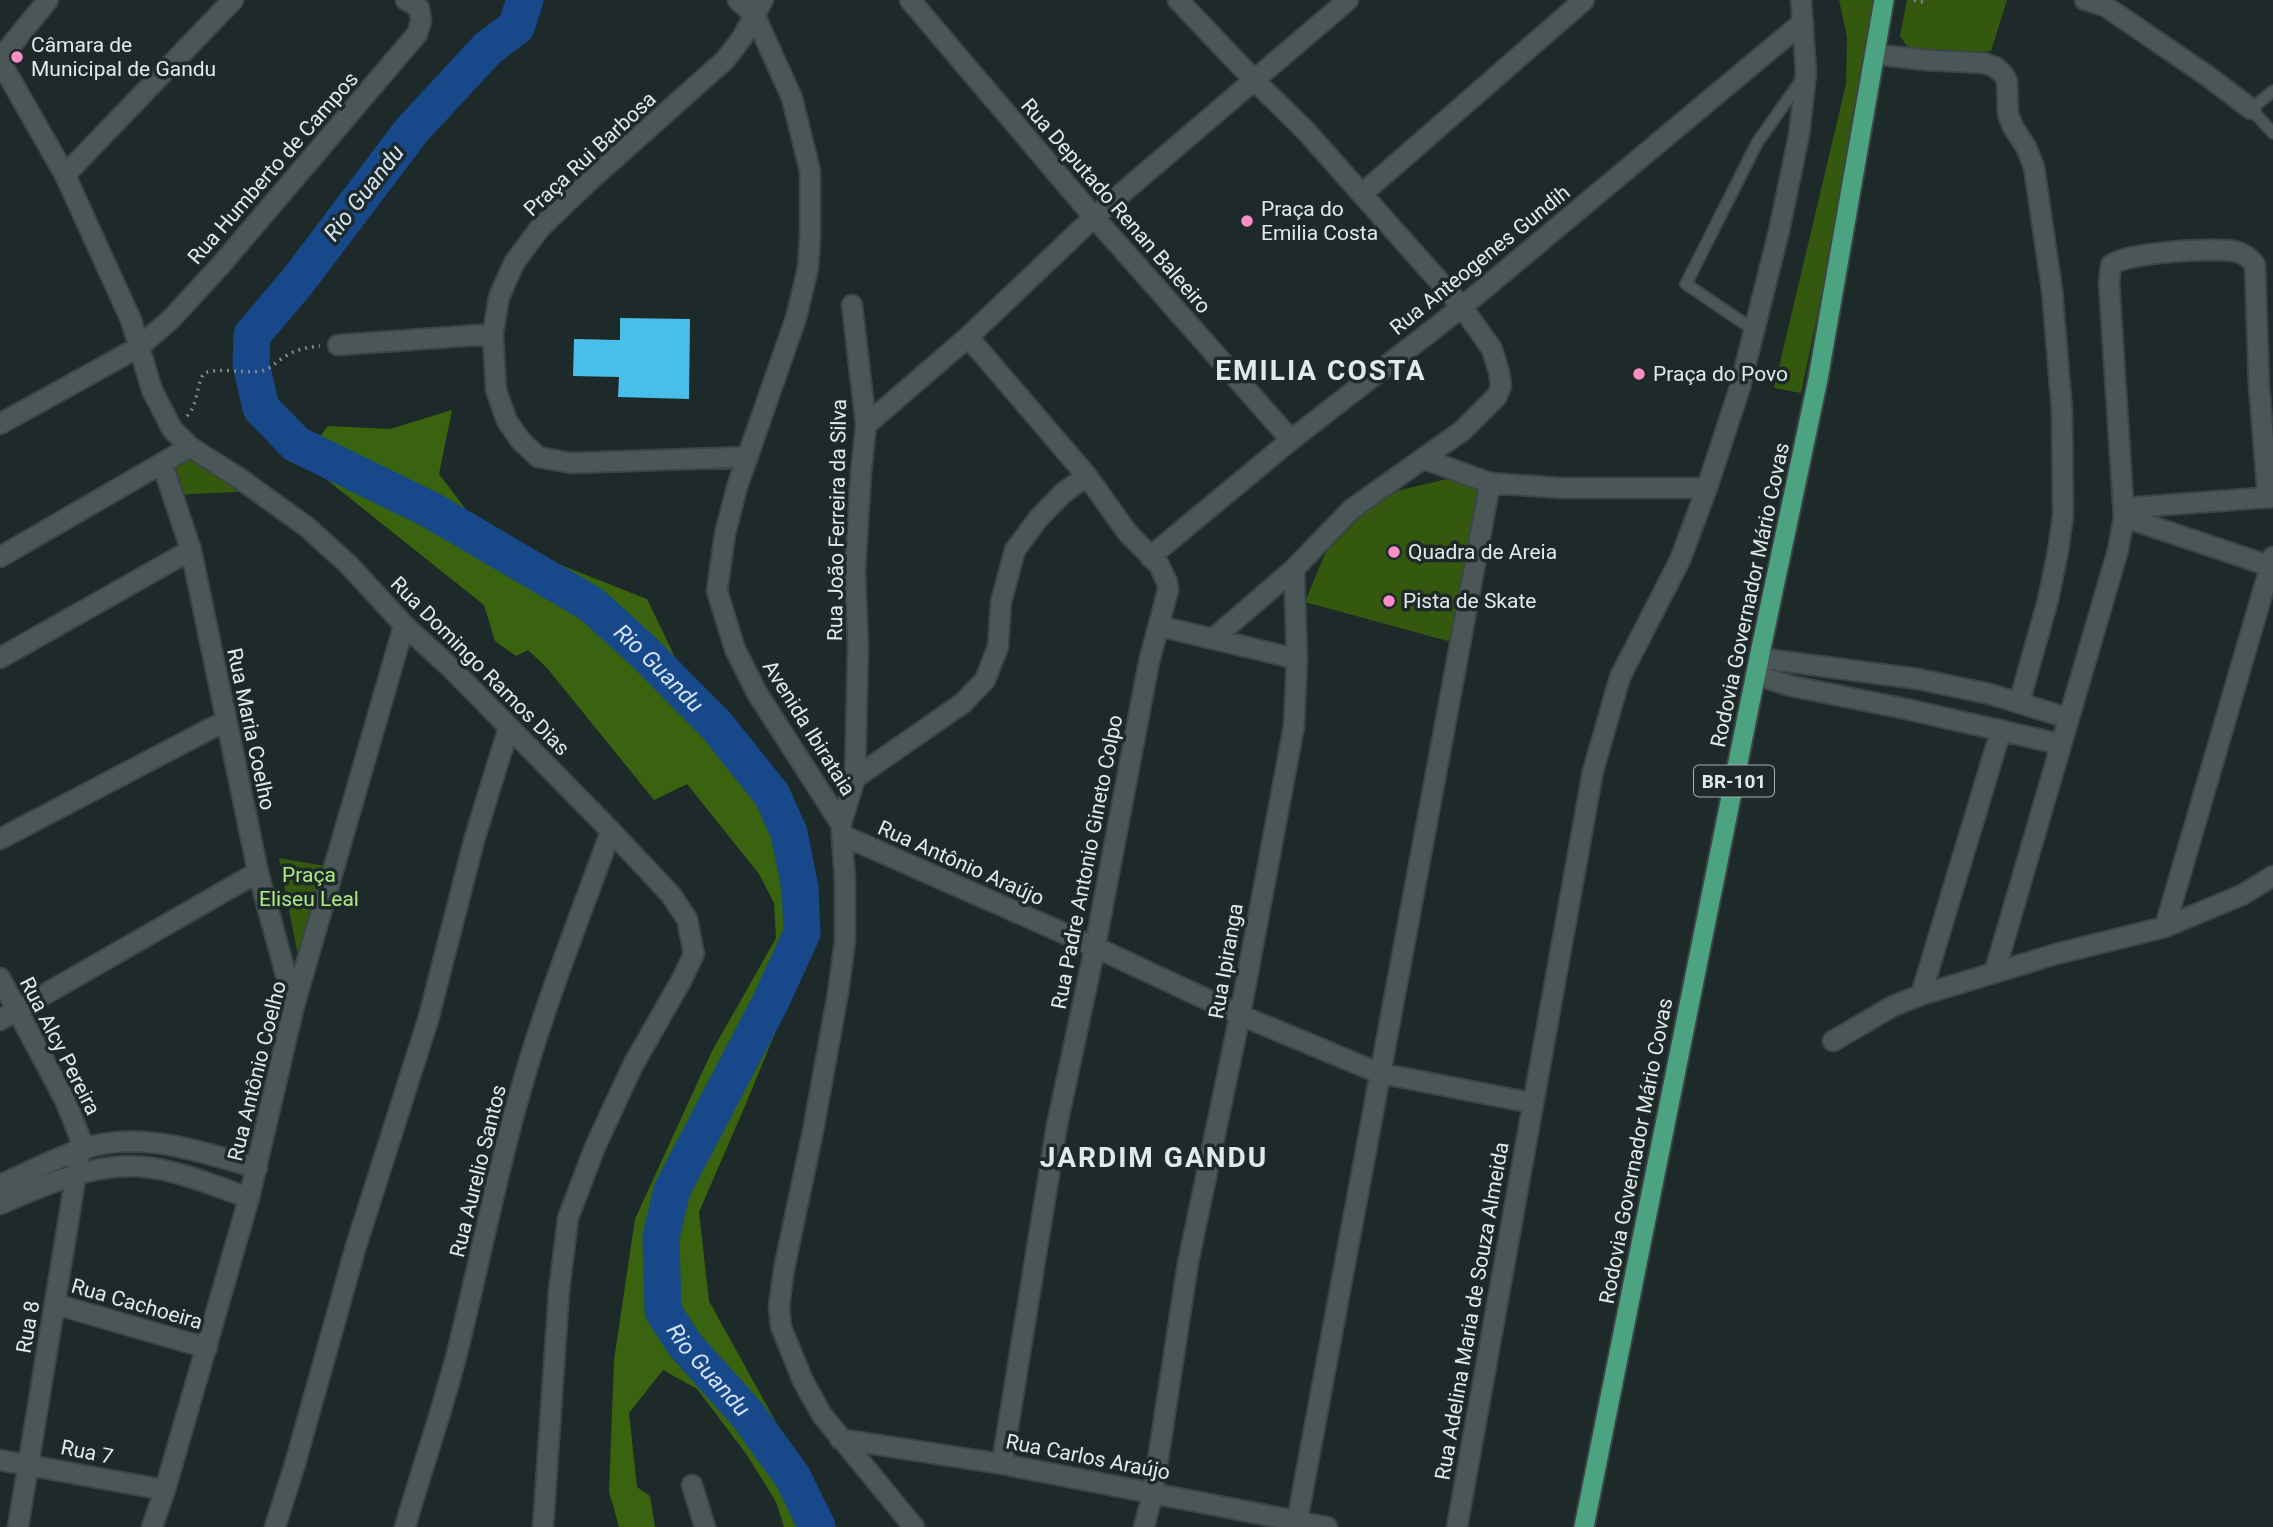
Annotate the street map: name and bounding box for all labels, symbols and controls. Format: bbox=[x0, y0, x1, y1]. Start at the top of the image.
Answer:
place label: Câmara de Municipal de Gandu bbox=[31, 33, 216, 81]
marker: Câmara de Municipal de Gandu bbox=[9, 49, 25, 65]
street label: Rua Humberto de Campos bbox=[183, 67, 363, 269]
street label: Praça Rui Barbosa bbox=[519, 87, 661, 221]
street label: Rua Deputado Renan Baleeiro bbox=[1016, 94, 1216, 318]
water label: Rio Guandu bbox=[318, 140, 410, 246]
street label: Rua Anteogenes Gundih bbox=[1385, 180, 1575, 340]
place label: Praça do Emilia Costa bbox=[1261, 197, 1378, 245]
marker: Praça do Emilia Costa bbox=[1239, 213, 1255, 229]
district label: EMILIA COSTA bbox=[1215, 354, 1427, 387]
place label: Praça do Povo bbox=[1653, 362, 1788, 386]
marker: Praça do Povo bbox=[1631, 366, 1647, 382]
street label: Rua João Ferreira da Silva bbox=[823, 399, 851, 641]
street label: Rodovia Governador Mário Covas bbox=[1706, 440, 1794, 750]
place label: Quadra de Areia bbox=[1408, 540, 1557, 564]
marker: Quadra de Areia bbox=[1386, 544, 1402, 560]
street label: Rua Domingo Ramos Dias bbox=[386, 572, 574, 760]
place label: Pista de Skate bbox=[1403, 589, 1536, 613]
marker: Pista de Skate bbox=[1381, 593, 1397, 609]
water label: Rio Guandu bbox=[609, 618, 709, 718]
street label: Rua Maria Coelho bbox=[222, 646, 280, 812]
street label: Avenida Ibirataia bbox=[758, 656, 860, 800]
street label: Rua Padre Antonio Gineto Colpo bbox=[1047, 713, 1127, 1011]
road number: BR-101 bbox=[1694, 766, 1774, 796]
street label: Rua Antônio Araújo bbox=[874, 816, 1048, 910]
park label: Praça Eliseu Leal bbox=[259, 863, 359, 911]
street label: Rua Ipiranga bbox=[1204, 901, 1248, 1021]
street label: Rua Alcy Pereira bbox=[15, 973, 105, 1119]
street label: Rua Antônio Coelho bbox=[223, 979, 291, 1163]
street label: Rodovia Governador Mário Covas bbox=[1595, 996, 1677, 1306]
street label: Rua Aurelio Santos bbox=[445, 1082, 511, 1260]
street label: Rua Adelina Maria de Souza Almeida bbox=[1430, 1140, 1514, 1482]
district label: JARDIM GANDU bbox=[1040, 1141, 1268, 1174]
street label: Rua Cachoeira bbox=[69, 1274, 205, 1334]
street label: Rua 8 bbox=[12, 1299, 44, 1355]
water label: Rio Guandu bbox=[661, 1318, 756, 1422]
street label: Rua Carlos Araújo bbox=[1004, 1429, 1172, 1485]
street label: Rua 7 bbox=[59, 1435, 115, 1469]

